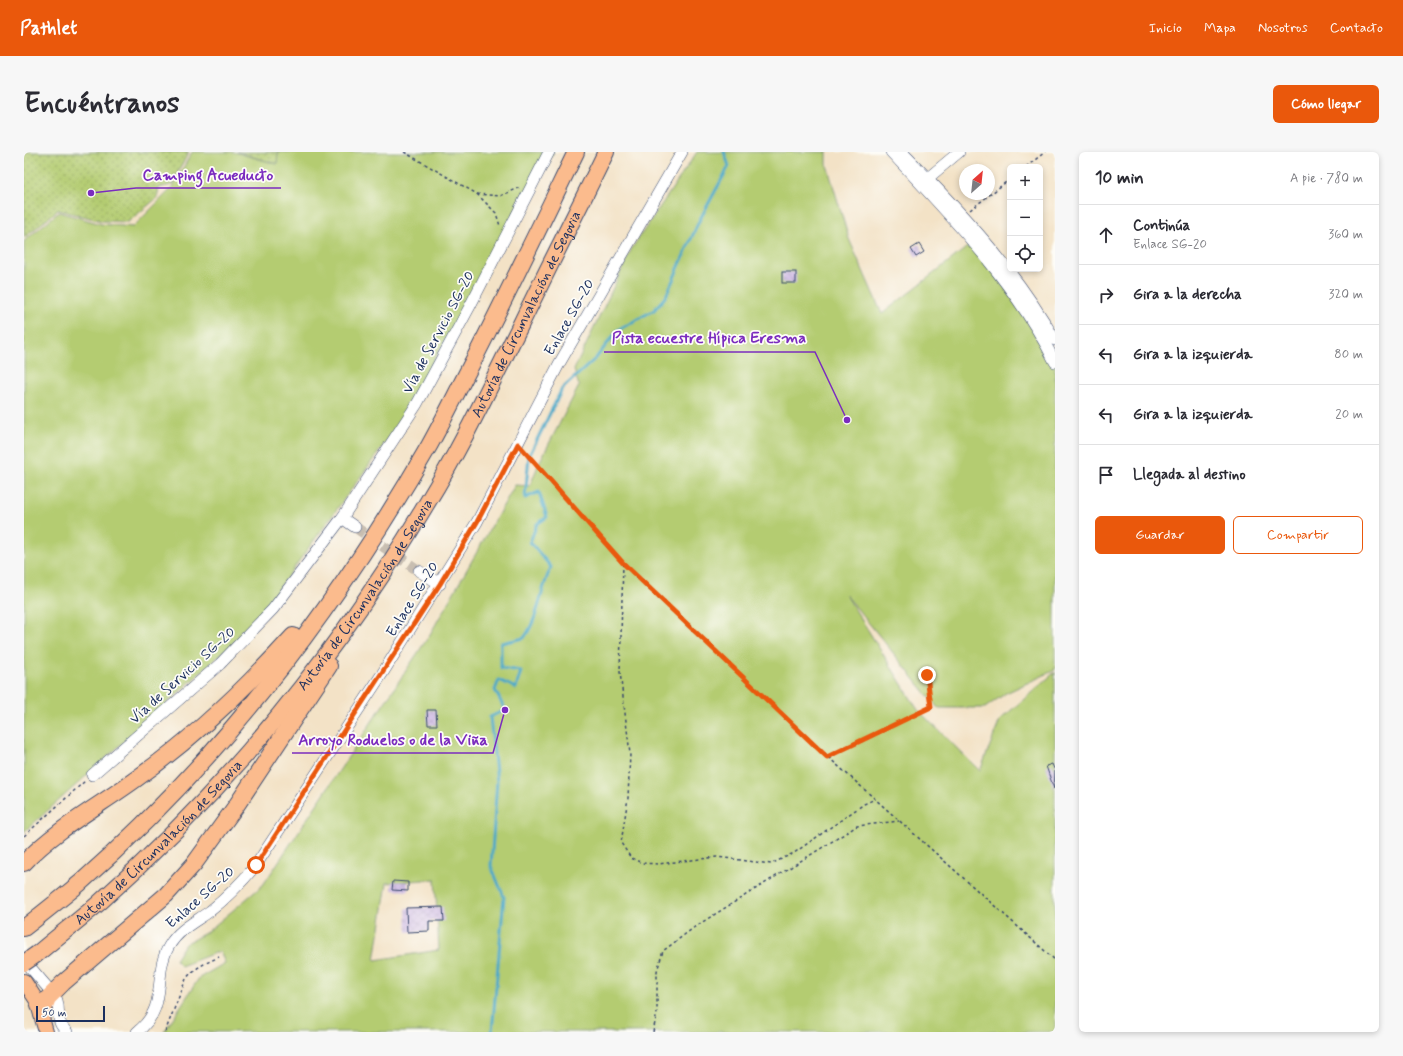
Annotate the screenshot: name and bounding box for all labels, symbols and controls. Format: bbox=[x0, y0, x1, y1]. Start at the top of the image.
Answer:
text: Pathlet bbox=[20, 16, 77, 41]
text: Inicio bbox=[1149, 19, 1182, 37]
text: Mapa bbox=[1204, 19, 1236, 37]
text: Nosotros bbox=[1258, 19, 1308, 37]
text: Contacto bbox=[1330, 19, 1383, 37]
button: Cómo llegar bbox=[1273, 85, 1379, 123]
text: Encuéntranos bbox=[24, 86, 180, 123]
callout: Camping Acueducto bbox=[136, 160, 281, 188]
north arrow bbox=[959, 164, 995, 200]
map controls bbox=[1007, 164, 1043, 272]
button: + bbox=[1007, 164, 1043, 200]
text: Camping Acueducto bbox=[143, 165, 274, 188]
text: 10 min bbox=[1095, 167, 1144, 189]
text: A pie · 780 m bbox=[1290, 170, 1363, 187]
button: − bbox=[1007, 200, 1043, 236]
street label: Autovía de Circunvalación de Segovia bbox=[467, 208, 586, 421]
text: Continúa bbox=[1133, 216, 1190, 236]
icon: ahead bbox=[1095, 224, 1117, 246]
text: 360 m bbox=[1328, 226, 1363, 243]
button: locate bbox=[1007, 236, 1043, 272]
text: Enlace SG-20 bbox=[1133, 236, 1207, 253]
street label: Vía de Servicio SG-20 bbox=[398, 268, 480, 397]
street label: Enlace SG-20 bbox=[540, 276, 600, 359]
icon: right bbox=[1095, 284, 1117, 306]
text: Gira a la derecha bbox=[1133, 285, 1242, 305]
text: 320 m bbox=[1329, 286, 1363, 303]
callout: Pista ecuestre Hípica Eresma bbox=[604, 324, 815, 352]
text: Pista ecuestre Hípica Eresma bbox=[612, 328, 806, 349]
icon: left bbox=[1095, 344, 1117, 366]
text: Gira a la izquierda bbox=[1133, 345, 1252, 365]
text: 80 m bbox=[1334, 346, 1363, 363]
icon: left bbox=[1095, 404, 1117, 426]
text: Gira a la izquierda bbox=[1133, 405, 1252, 425]
text: 20 m bbox=[1335, 406, 1363, 423]
icon: arrive bbox=[1095, 464, 1117, 486]
text: Llegada al destino bbox=[1133, 465, 1246, 485]
street label: Autovía de Circunvalación de Segovia bbox=[293, 495, 438, 695]
button: Guardar bbox=[1095, 516, 1225, 554]
button: Compartir bbox=[1233, 516, 1363, 554]
street label: Enlace SG-20 bbox=[382, 558, 444, 641]
street label: Vía de Servicio SG-20 bbox=[125, 623, 240, 729]
route end bbox=[918, 666, 936, 684]
callout: Arroyo Roduelos o de la Viña bbox=[292, 725, 493, 753]
text: Arroyo Roduelos o de la Viña bbox=[298, 730, 488, 751]
street label: Autovía de Circunvalación de Segovia bbox=[71, 756, 247, 930]
route start bbox=[247, 856, 265, 874]
street label: Enlace SG-20 bbox=[162, 862, 239, 933]
scale bar bbox=[36, 1004, 105, 1023]
text: 50 m bbox=[42, 1006, 67, 1020]

